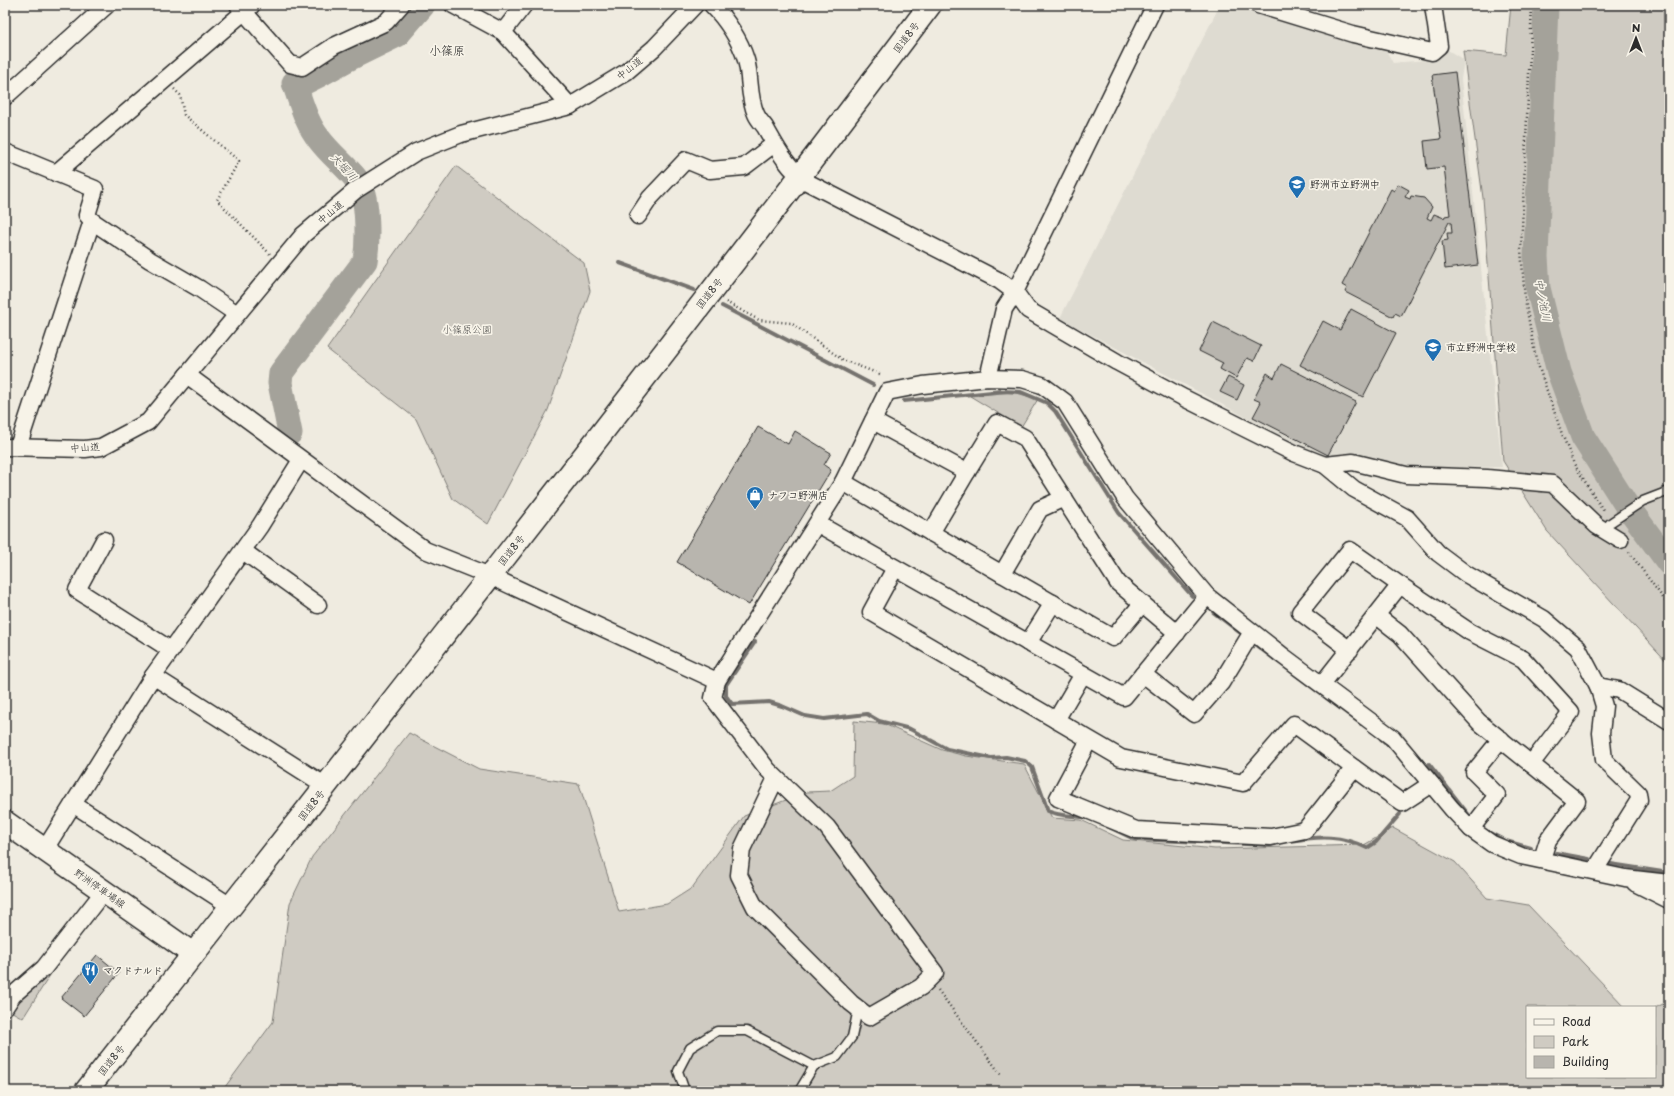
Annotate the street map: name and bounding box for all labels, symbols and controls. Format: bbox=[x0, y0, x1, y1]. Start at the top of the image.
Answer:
street label: 国道8号 bbox=[889, 18, 922, 56]
north arrow bbox=[1616, 18, 1656, 58]
text: N bbox=[1632, 19, 1641, 36]
district label: 小篠原 bbox=[429, 41, 465, 59]
street label: 中山道 bbox=[612, 52, 645, 83]
water label: 大堀川 bbox=[327, 149, 362, 185]
school or university icon: 野洲市立野洲中 bbox=[1287, 174, 1307, 199]
place label: 野洲市立野洲中 bbox=[1310, 176, 1380, 191]
street label: 中山道 bbox=[313, 196, 346, 227]
street label: 国道8号 bbox=[692, 274, 726, 312]
water label: 中ノ池川 bbox=[1531, 277, 1556, 323]
park label: 小篠原公園 bbox=[442, 321, 492, 336]
school or university icon: 市立野洲中学校 bbox=[1423, 337, 1443, 362]
place label: 市立野洲中学校 bbox=[1446, 339, 1516, 354]
street label: 中山道 bbox=[69, 438, 100, 455]
shop icon: ナフコ野洲店 bbox=[745, 485, 765, 510]
place label: ナフコ野洲店 bbox=[768, 487, 828, 502]
street label: 国道8号 bbox=[494, 531, 528, 569]
street label: 国道8号 bbox=[294, 786, 328, 824]
street label: 野洲停車場線 bbox=[71, 864, 129, 911]
restaurant icon: マクドナルド bbox=[80, 960, 100, 985]
place label: マクドナルド bbox=[103, 962, 163, 977]
legend bbox=[1526, 1006, 1656, 1078]
text: Road bbox=[1562, 1012, 1591, 1030]
text: Park bbox=[1562, 1032, 1589, 1050]
street label: 国道8号 bbox=[94, 1041, 128, 1079]
text: Building bbox=[1562, 1052, 1609, 1070]

